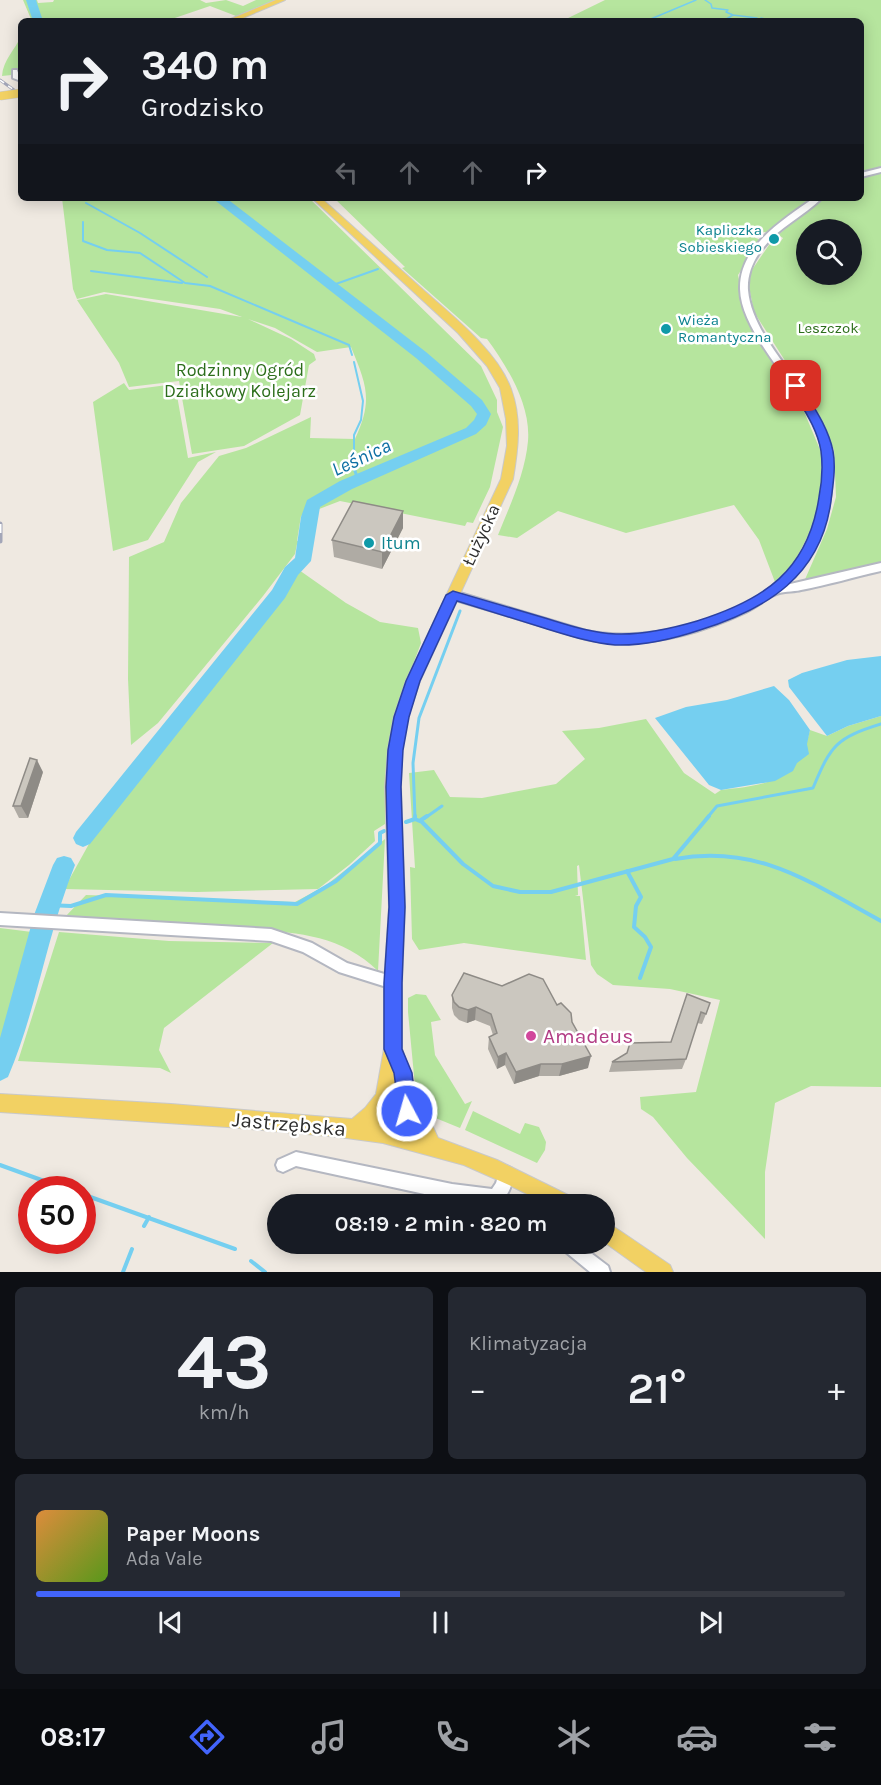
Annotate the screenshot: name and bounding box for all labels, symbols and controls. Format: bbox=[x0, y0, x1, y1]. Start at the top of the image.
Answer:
text: 340 m bbox=[141, 40, 269, 90]
icon: right bbox=[42, 42, 120, 120]
text: Grodzisko bbox=[141, 91, 264, 123]
icon: left bbox=[330, 156, 363, 189]
icon: ahead bbox=[393, 156, 426, 189]
icon: ahead bbox=[456, 156, 489, 189]
icon: right bbox=[519, 156, 552, 189]
map controls bbox=[796, 219, 862, 285]
button: search bbox=[796, 219, 862, 285]
place label: Kapliczka Sobieskiego bbox=[679, 221, 762, 256]
marker: Kapliczka Sobieskiego bbox=[767, 232, 781, 246]
place label: Wieża Romantyczna bbox=[678, 311, 772, 346]
park label: Leszczok bbox=[797, 319, 859, 337]
marker: Wieża Romantyczna bbox=[659, 322, 673, 336]
park label: Rodzinny Ogród Działkowy Kolejarz bbox=[164, 359, 316, 402]
pin bbox=[770, 360, 821, 411]
icon: arrive bbox=[779, 369, 812, 402]
water label: Leśnica bbox=[328, 434, 394, 481]
street label: Łużycka bbox=[457, 501, 505, 569]
place label: Itum bbox=[381, 532, 421, 554]
marker: Itum bbox=[362, 536, 376, 550]
place label: Amadeus bbox=[543, 1024, 633, 1048]
marker: Amadeus bbox=[524, 1029, 538, 1043]
position arrow bbox=[375, 1079, 439, 1143]
street label: Jastrzębska bbox=[231, 1107, 347, 1141]
speed limit sign: 50 bbox=[18, 1176, 96, 1254]
text: 08:19 · 2 min · 820 m bbox=[335, 1211, 547, 1237]
text: 43 bbox=[177, 1316, 271, 1408]
text: Klimatyzacja bbox=[469, 1332, 587, 1355]
text: 21° bbox=[627, 1362, 687, 1414]
text: − bbox=[469, 1370, 486, 1408]
text: + bbox=[828, 1370, 845, 1408]
text: km/h bbox=[199, 1401, 249, 1424]
text: Paper Moons bbox=[126, 1521, 260, 1547]
text: Ada Vale bbox=[126, 1547, 203, 1570]
icon: previous bbox=[154, 1606, 187, 1639]
icon: pause bbox=[424, 1606, 457, 1639]
icon: next bbox=[694, 1606, 727, 1639]
icon: directions bbox=[186, 1716, 228, 1758]
icon: music bbox=[308, 1716, 350, 1758]
icon: phone bbox=[431, 1716, 473, 1758]
icon: climate bbox=[553, 1716, 595, 1758]
icon: car bbox=[676, 1716, 718, 1758]
icon: filters bbox=[799, 1716, 841, 1758]
text: 08:17 bbox=[40, 1721, 105, 1753]

